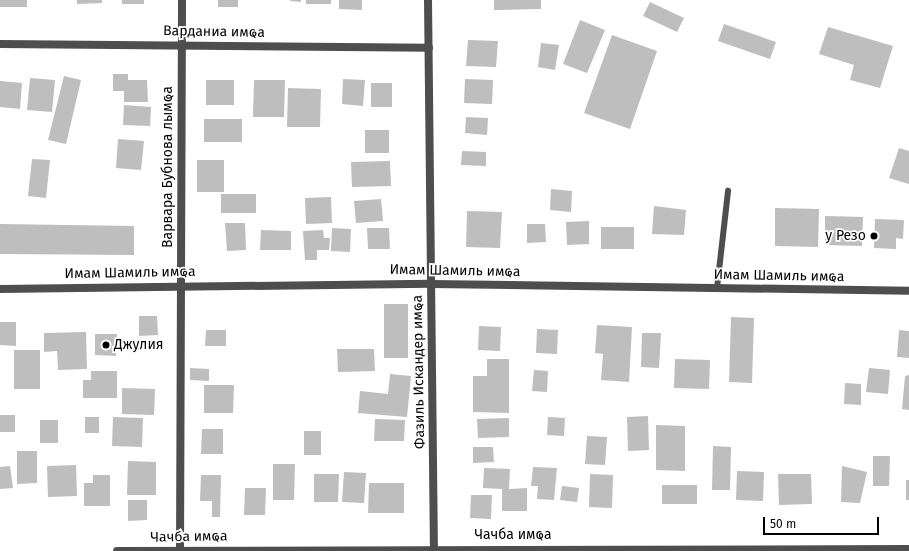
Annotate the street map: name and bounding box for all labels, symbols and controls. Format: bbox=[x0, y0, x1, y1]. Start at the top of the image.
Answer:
street label: Варданиа имҩа bbox=[163, 23, 265, 41]
street label: Варвара Бубнова лымҩа bbox=[160, 86, 176, 248]
place label: у Резо bbox=[825, 228, 866, 244]
marker: у Резо bbox=[869, 231, 879, 241]
street label: Имам Шамиль имҩа bbox=[389, 261, 521, 281]
street label: Имам Шамиль имҩа bbox=[64, 263, 196, 283]
street label: Имам Шамиль имҩа bbox=[713, 266, 845, 286]
street label: Фазиль Искандер имҩа bbox=[409, 295, 429, 449]
place label: Джулия bbox=[114, 337, 164, 353]
marker: Джулия bbox=[101, 340, 111, 350]
scale bar bbox=[765, 509, 881, 535]
text: 50 m bbox=[770, 517, 796, 531]
street label: Чачба имҩа bbox=[474, 527, 552, 543]
street label: Чачба имҩа bbox=[150, 528, 228, 546]

